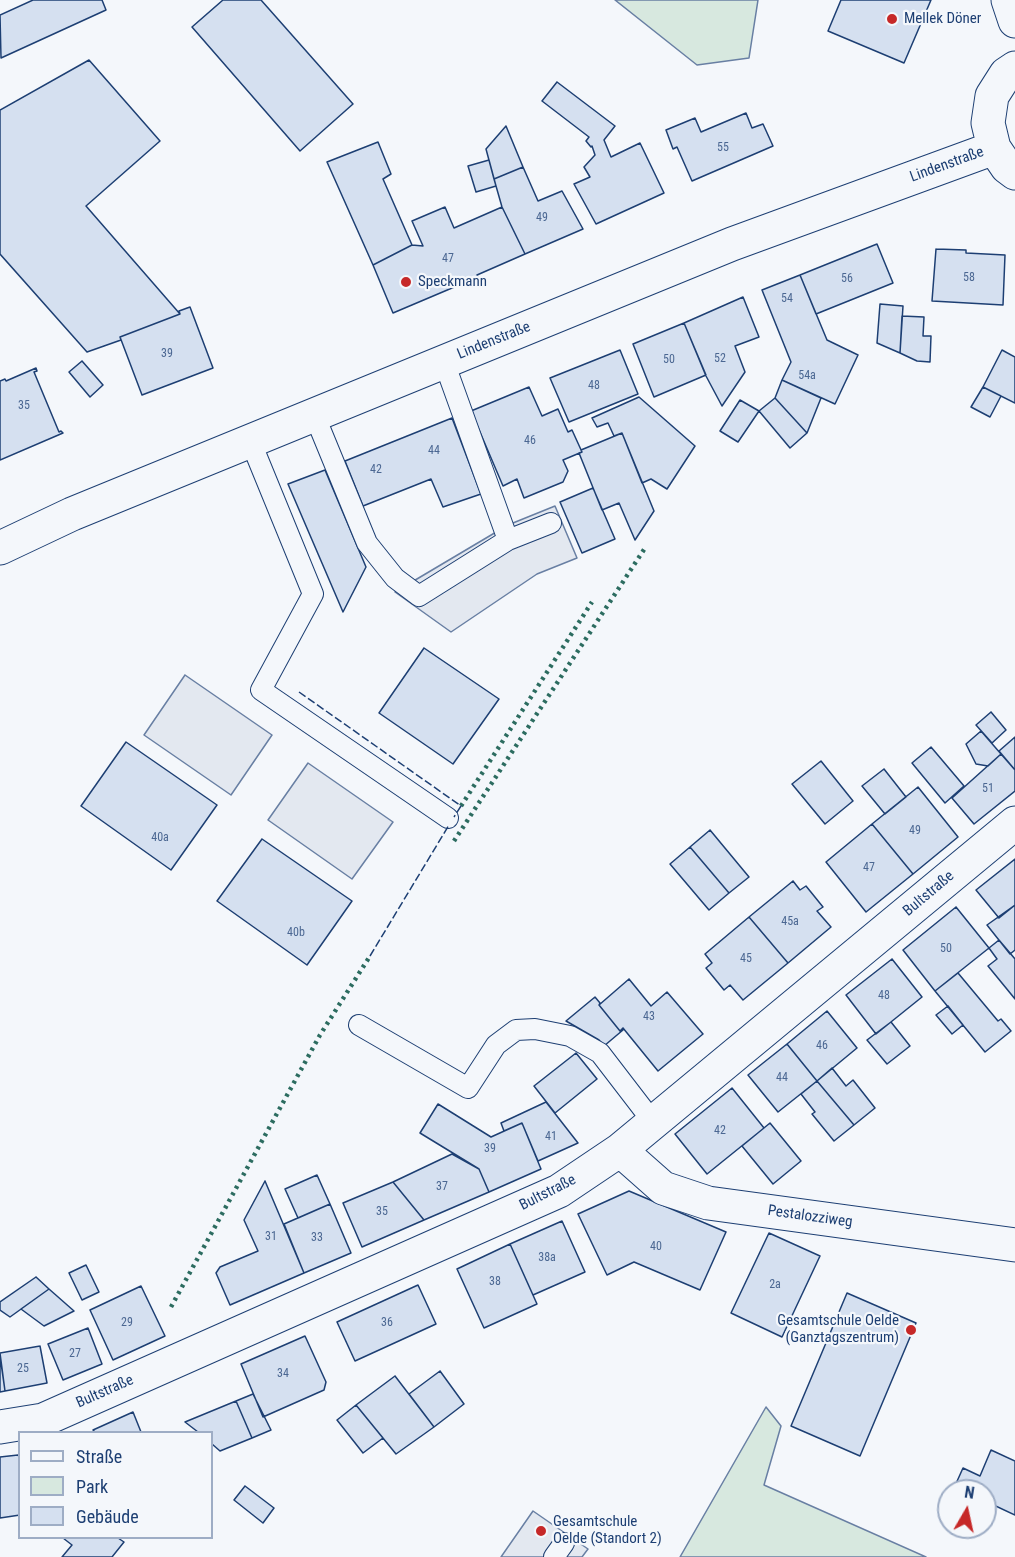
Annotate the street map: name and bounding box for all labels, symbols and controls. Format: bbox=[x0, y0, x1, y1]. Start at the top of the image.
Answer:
place label: Mellek Döner bbox=[904, 10, 981, 28]
marker: Mellek Döner bbox=[885, 12, 899, 26]
house number: 55 bbox=[717, 141, 729, 155]
street label: Lindenstraße bbox=[908, 143, 986, 187]
house number: 49 bbox=[536, 211, 548, 225]
house number: 47 bbox=[442, 252, 454, 266]
house number: 58 bbox=[963, 271, 975, 285]
house number: 56 bbox=[841, 272, 853, 286]
place label: Speckmann bbox=[418, 273, 487, 291]
marker: Speckmann bbox=[399, 275, 413, 289]
house number: 54 bbox=[781, 292, 793, 306]
street label: Lindenstraße bbox=[455, 318, 533, 364]
house number: 39 bbox=[161, 347, 173, 361]
house number: 52 bbox=[714, 352, 726, 366]
house number: 50 bbox=[663, 353, 675, 367]
house number: 54a bbox=[798, 369, 816, 383]
house number: 48 bbox=[588, 379, 600, 393]
house number: 35 bbox=[18, 399, 30, 413]
house number: 46 bbox=[524, 434, 536, 448]
house number: 44 bbox=[428, 444, 440, 458]
house number: 42 bbox=[370, 463, 382, 477]
house number: 51 bbox=[982, 782, 994, 796]
house number: 49 bbox=[909, 824, 921, 838]
house number: 40a bbox=[151, 831, 169, 845]
house number: 47 bbox=[863, 861, 875, 875]
street label: Bultstraße bbox=[900, 868, 958, 920]
house number: 45a bbox=[781, 915, 799, 929]
house number: 40b bbox=[287, 926, 305, 940]
house number: 50 bbox=[940, 942, 952, 956]
house number: 45 bbox=[740, 952, 752, 966]
house number: 48 bbox=[878, 989, 890, 1003]
house number: 43 bbox=[643, 1010, 655, 1024]
house number: 46 bbox=[816, 1039, 828, 1053]
house number: 44 bbox=[776, 1071, 788, 1085]
house number: 42 bbox=[714, 1124, 726, 1138]
house number: 41 bbox=[545, 1130, 557, 1144]
house number: 39 bbox=[484, 1142, 496, 1156]
street label: Bultstraße bbox=[517, 1171, 579, 1215]
house number: 37 bbox=[436, 1180, 448, 1194]
street label: Pestalozziweg bbox=[766, 1202, 854, 1232]
house number: 35 bbox=[376, 1205, 388, 1219]
house number: 31 bbox=[265, 1230, 277, 1244]
house number: 33 bbox=[311, 1231, 323, 1245]
house number: 40 bbox=[650, 1240, 662, 1254]
house number: 38a bbox=[538, 1251, 556, 1265]
house number: 38 bbox=[489, 1275, 501, 1289]
house number: 2a bbox=[769, 1278, 781, 1292]
place label: Gesamtschule Oelde (Ganztagszentrum) bbox=[777, 1312, 899, 1347]
house number: 29 bbox=[121, 1316, 133, 1330]
house number: 36 bbox=[381, 1316, 393, 1330]
marker: Gesamtschule Oelde (Ganztagszentrum) bbox=[904, 1323, 918, 1337]
house number: 27 bbox=[69, 1347, 81, 1361]
house number: 25 bbox=[17, 1362, 29, 1376]
house number: 34 bbox=[277, 1367, 289, 1381]
street label: Bultstraße bbox=[74, 1371, 136, 1413]
legend bbox=[18, 1431, 213, 1539]
text: Straße bbox=[76, 1446, 122, 1467]
text: Park bbox=[76, 1476, 108, 1497]
north arrow bbox=[937, 1479, 997, 1539]
text: N bbox=[963, 1483, 976, 1503]
text: Gebäude bbox=[76, 1506, 139, 1527]
place label: Gesamtschule Oelde (Standort 2) bbox=[553, 1513, 662, 1548]
marker: Gesamtschule Oelde (Standort 2) bbox=[534, 1524, 548, 1538]

